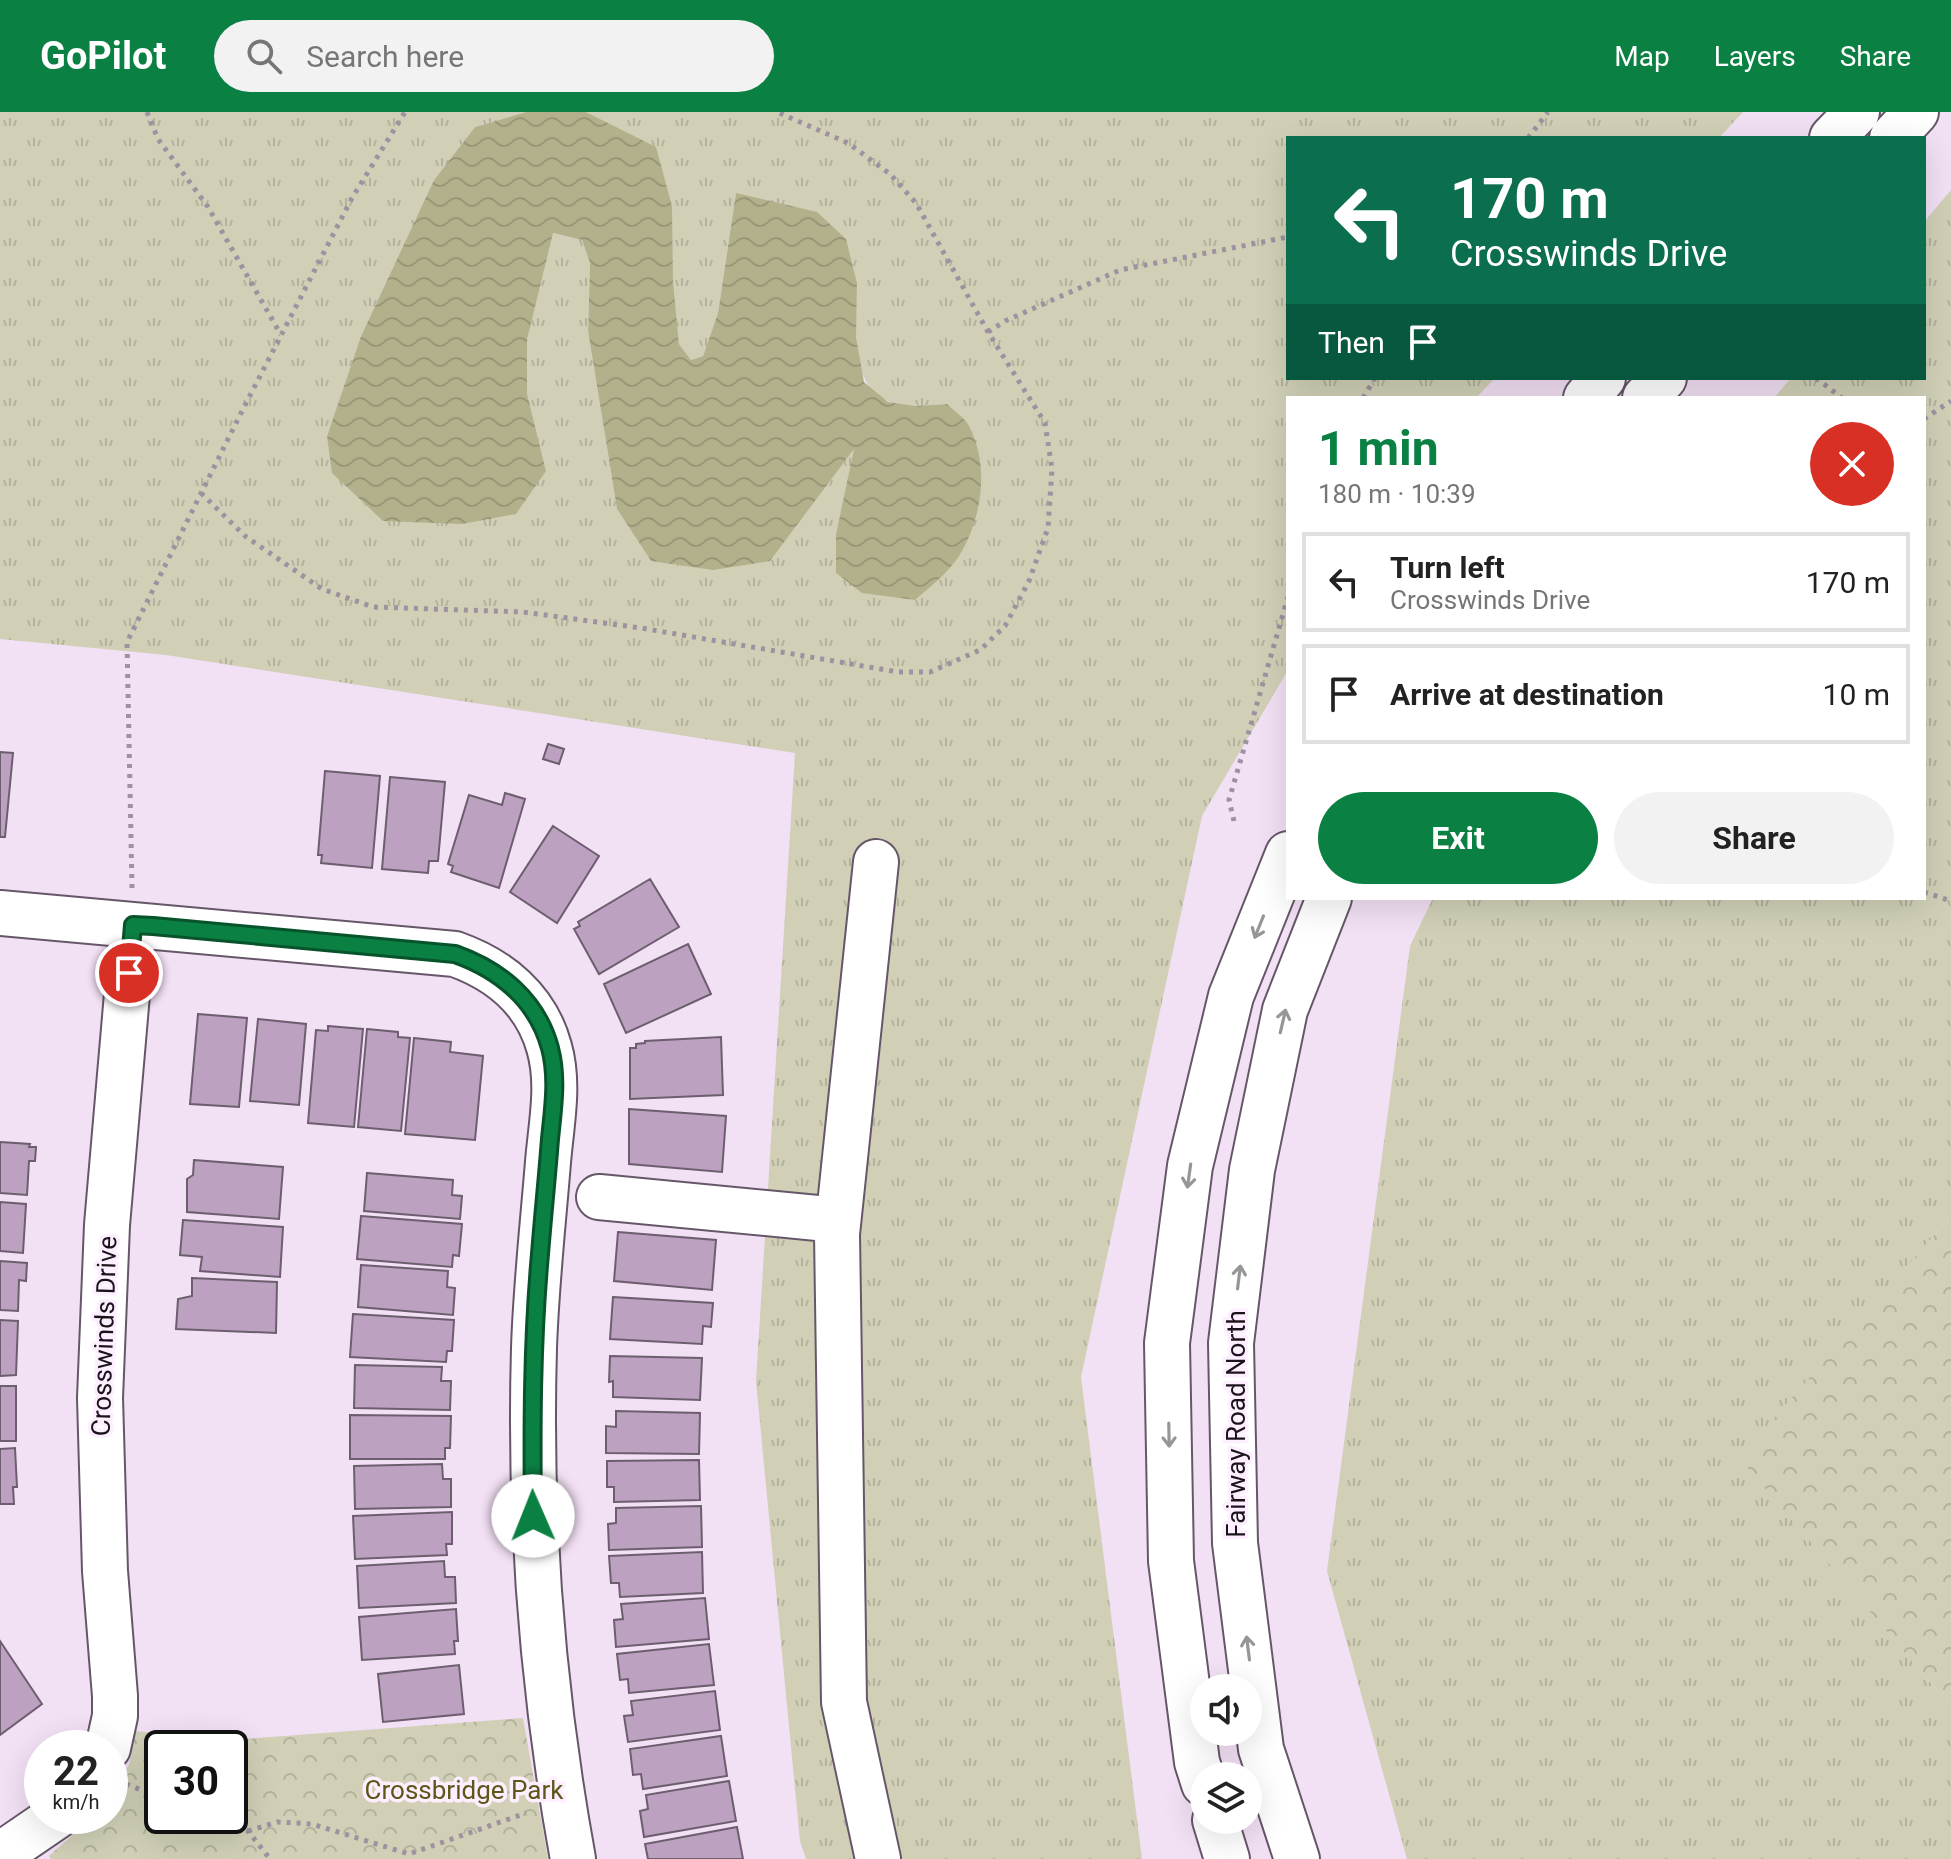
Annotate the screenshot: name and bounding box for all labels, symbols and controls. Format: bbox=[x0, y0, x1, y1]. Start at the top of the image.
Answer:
search box bbox=[214, 20, 774, 92]
text: GoPilot bbox=[40, 34, 166, 78]
icon: search bbox=[242, 34, 286, 78]
text: Search here bbox=[306, 39, 464, 74]
text: Map bbox=[1614, 40, 1670, 73]
text: Layers bbox=[1714, 40, 1796, 73]
text: Share bbox=[1840, 40, 1911, 73]
text: 170 m bbox=[1450, 166, 1609, 232]
icon: left bbox=[1318, 168, 1422, 272]
text: Crosswinds Drive bbox=[1450, 233, 1727, 275]
icon: arrive bbox=[1401, 320, 1445, 364]
text: Then bbox=[1318, 325, 1385, 360]
text: 1 min bbox=[1318, 420, 1439, 477]
button: close bbox=[1810, 422, 1894, 506]
text: 180 m · 10:39 bbox=[1318, 479, 1476, 509]
text: Turn left bbox=[1390, 550, 1505, 585]
icon: left bbox=[1322, 560, 1366, 604]
text: 170 m bbox=[1806, 565, 1890, 600]
text: Crosswinds Drive bbox=[1390, 585, 1590, 615]
icon: arrive bbox=[1322, 672, 1366, 716]
text: Arrive at destination bbox=[1390, 677, 1664, 712]
text: 10 m bbox=[1823, 677, 1890, 712]
button: Exit bbox=[1318, 792, 1598, 884]
button: Share bbox=[1614, 792, 1894, 884]
one-way arrow bbox=[1251, 914, 1265, 939]
pin bbox=[95, 939, 163, 1007]
icon: arrive bbox=[107, 951, 151, 995]
one-way arrow bbox=[1276, 1009, 1291, 1034]
one-way arrow bbox=[1181, 1163, 1196, 1189]
street label: Crosswinds Drive bbox=[86, 1235, 122, 1437]
one-way arrow bbox=[1232, 1265, 1247, 1290]
street label: Fairway Road North bbox=[1221, 1310, 1251, 1538]
one-way arrow bbox=[1161, 1421, 1177, 1448]
position arrow bbox=[491, 1474, 575, 1558]
one-way arrow bbox=[1240, 1636, 1255, 1661]
map controls bbox=[1190, 1674, 1262, 1834]
button: sound bbox=[1190, 1674, 1262, 1746]
speed limit sign: 30 bbox=[144, 1730, 248, 1834]
text: 22 bbox=[53, 1748, 99, 1795]
button: layers bbox=[1190, 1762, 1262, 1834]
park label: Crossbridge Park bbox=[365, 1775, 564, 1805]
text: km/h bbox=[53, 1790, 99, 1814]

